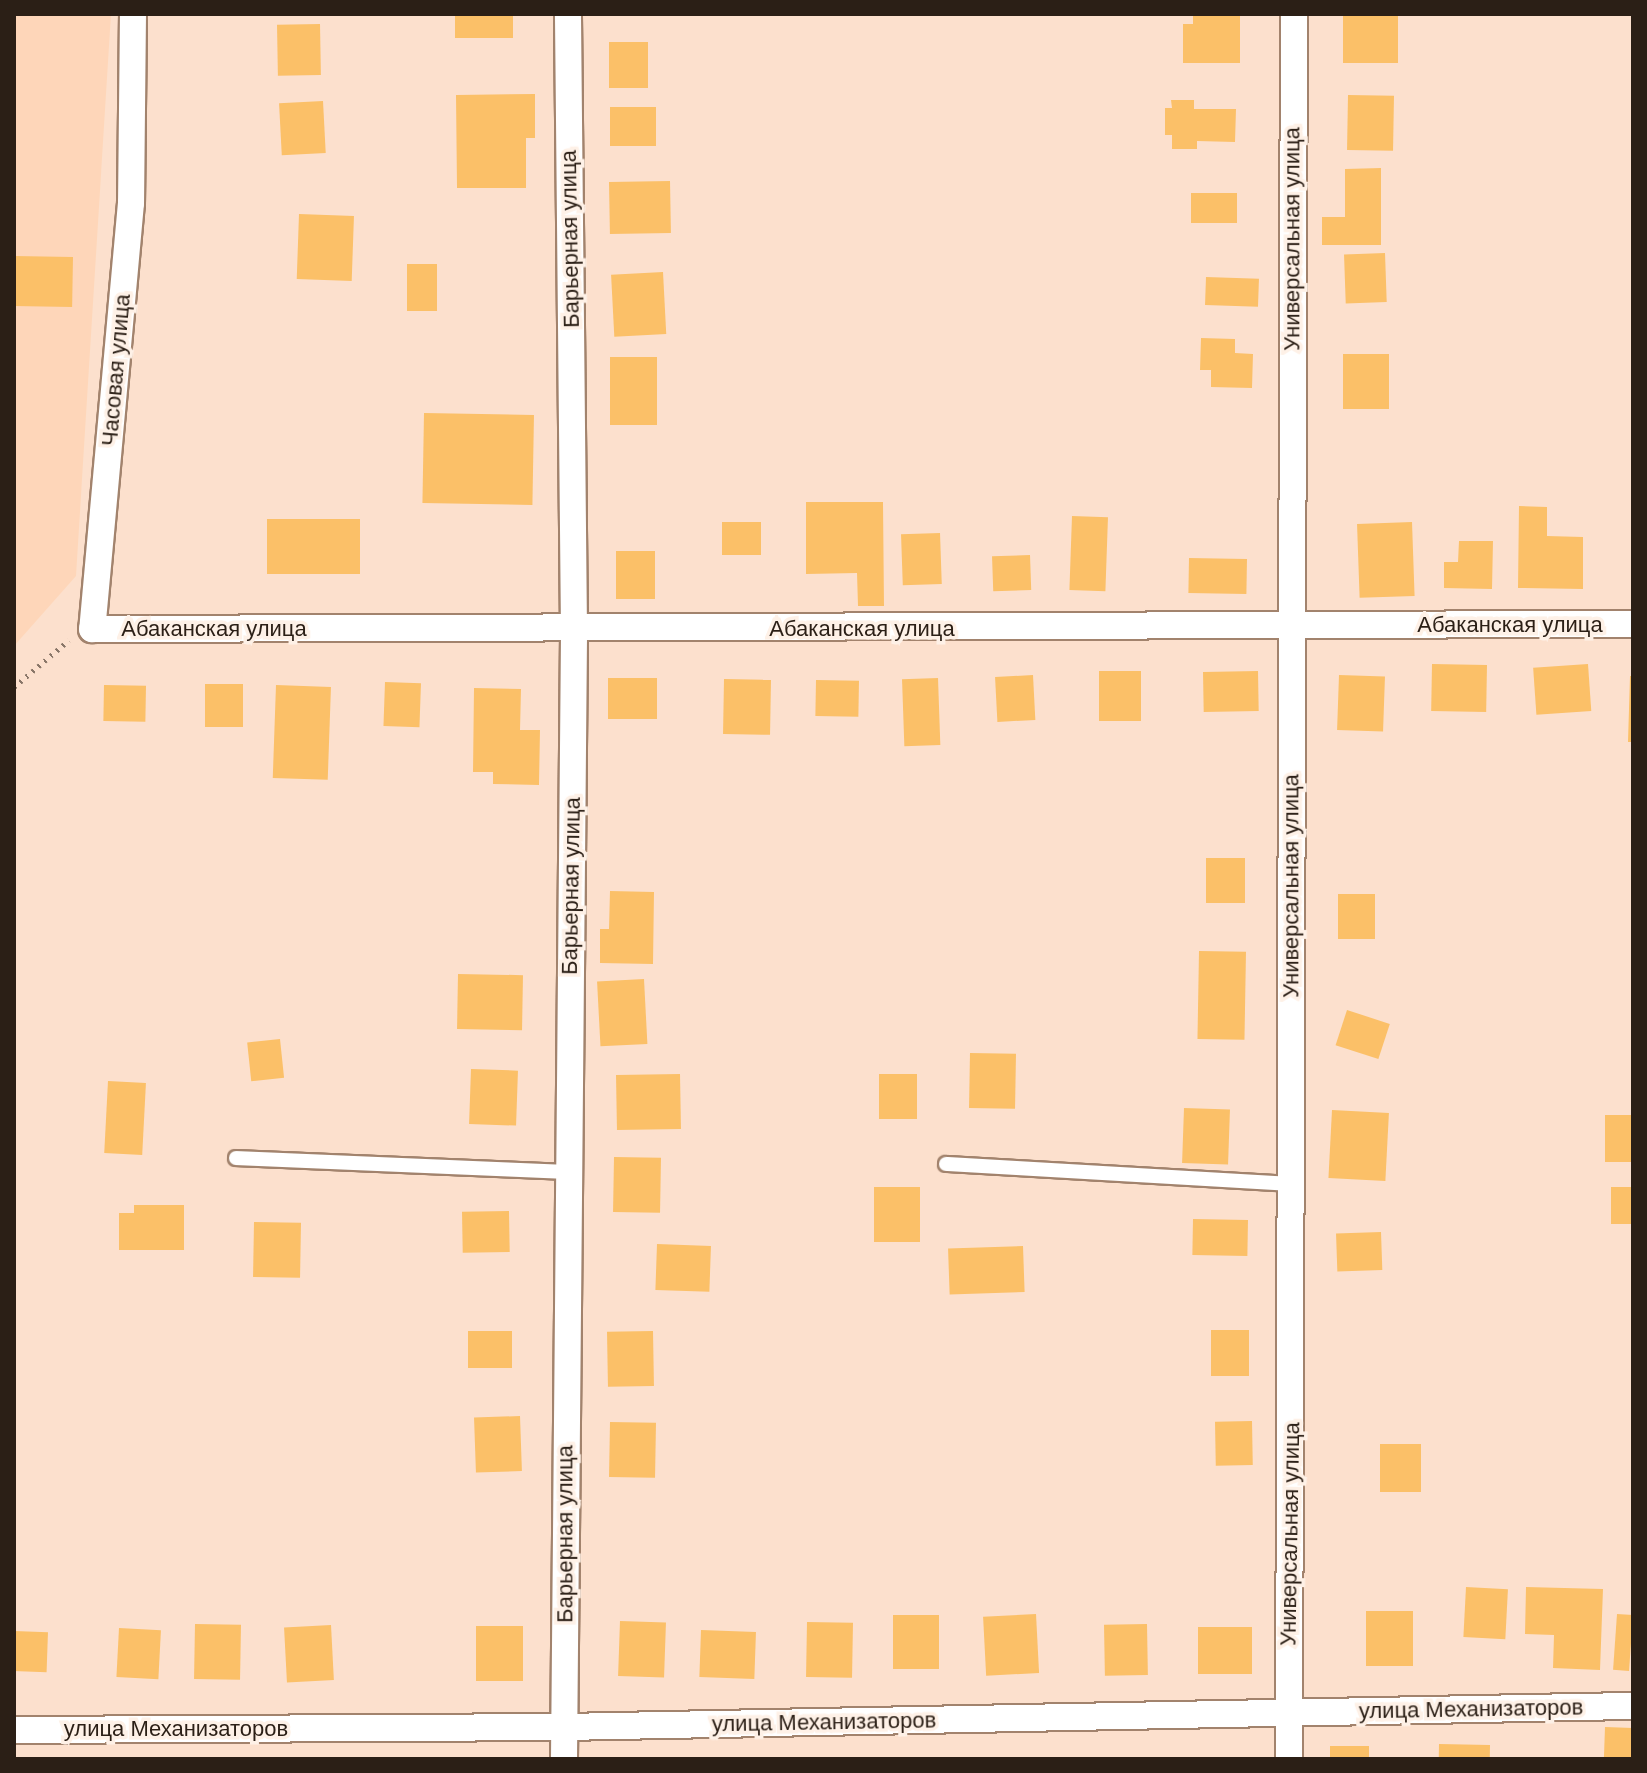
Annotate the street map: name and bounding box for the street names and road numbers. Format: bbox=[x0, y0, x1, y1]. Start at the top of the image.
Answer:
street label: Универсальная улица bbox=[1279, 127, 1305, 351]
street label: Барьерная улица bbox=[555, 150, 585, 328]
street label: Часовая улица bbox=[96, 293, 136, 447]
street label: Абаканская улица bbox=[1417, 612, 1603, 638]
street label: Абаканская улица bbox=[121, 616, 307, 642]
street label: Абаканская улица bbox=[769, 616, 955, 642]
street label: Универсальная улица bbox=[1278, 774, 1304, 998]
street label: Барьерная улица bbox=[556, 797, 586, 975]
street label: Универсальная улица bbox=[1275, 1422, 1305, 1646]
street label: Барьерная улица bbox=[552, 1445, 578, 1623]
street label: улица Механизаторов bbox=[1359, 1694, 1583, 1724]
street label: улица Механизаторов bbox=[712, 1707, 936, 1737]
street label: улица Механизаторов bbox=[64, 1716, 288, 1742]

